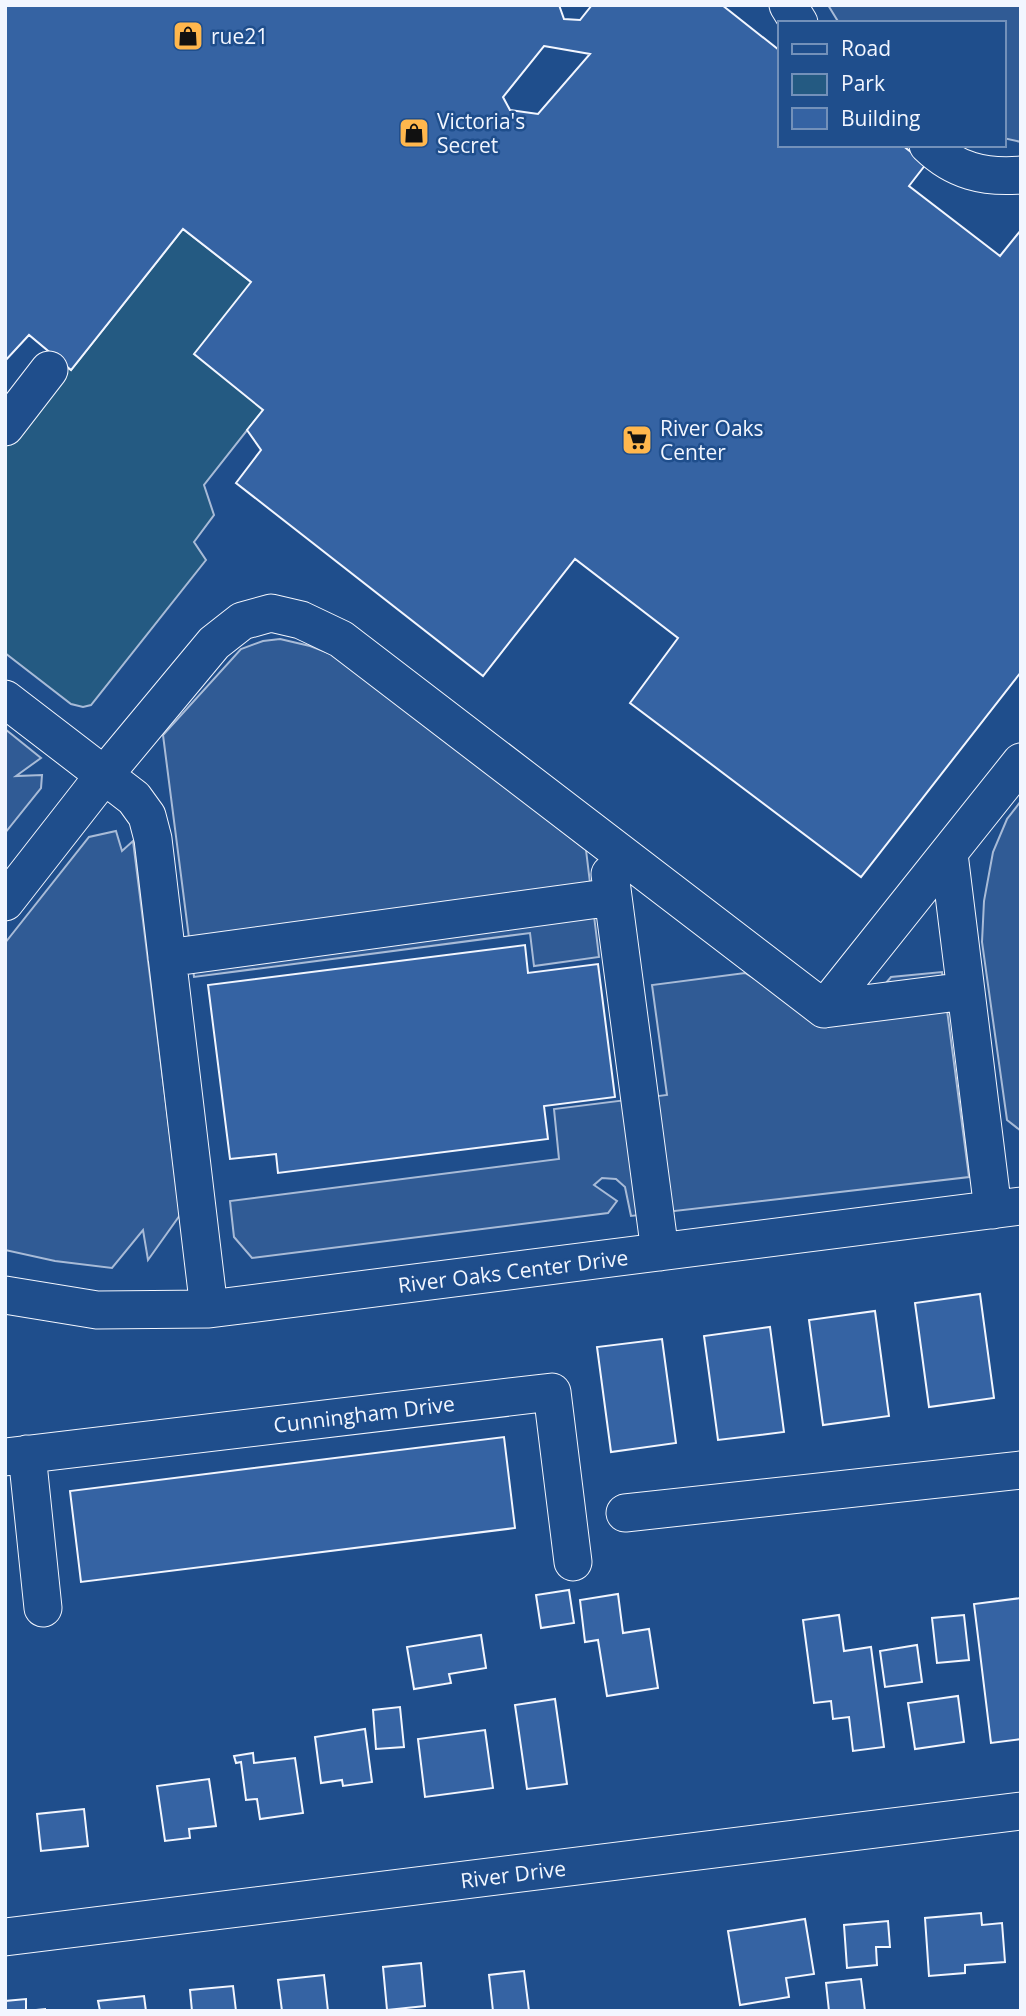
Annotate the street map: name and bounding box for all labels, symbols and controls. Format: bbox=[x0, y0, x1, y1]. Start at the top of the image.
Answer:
shop icon: rue21 bbox=[171, 19, 205, 53]
legend bbox=[778, 21, 1005, 147]
place label: rue21 bbox=[211, 22, 268, 50]
text: Road bbox=[841, 34, 891, 62]
text: Park bbox=[841, 69, 885, 97]
text: Building bbox=[841, 104, 920, 132]
place label: Victoria's Secret bbox=[437, 107, 525, 159]
shop icon: Victoria's Secret bbox=[397, 116, 431, 150]
place label: River Oaks Center bbox=[660, 414, 764, 466]
supermarket icon: River Oaks Center bbox=[620, 423, 654, 457]
street label: River Oaks Center Drive bbox=[396, 1243, 630, 1299]
street label: Cunningham Drive bbox=[272, 1389, 456, 1439]
street label: River Drive bbox=[459, 1854, 567, 1894]

